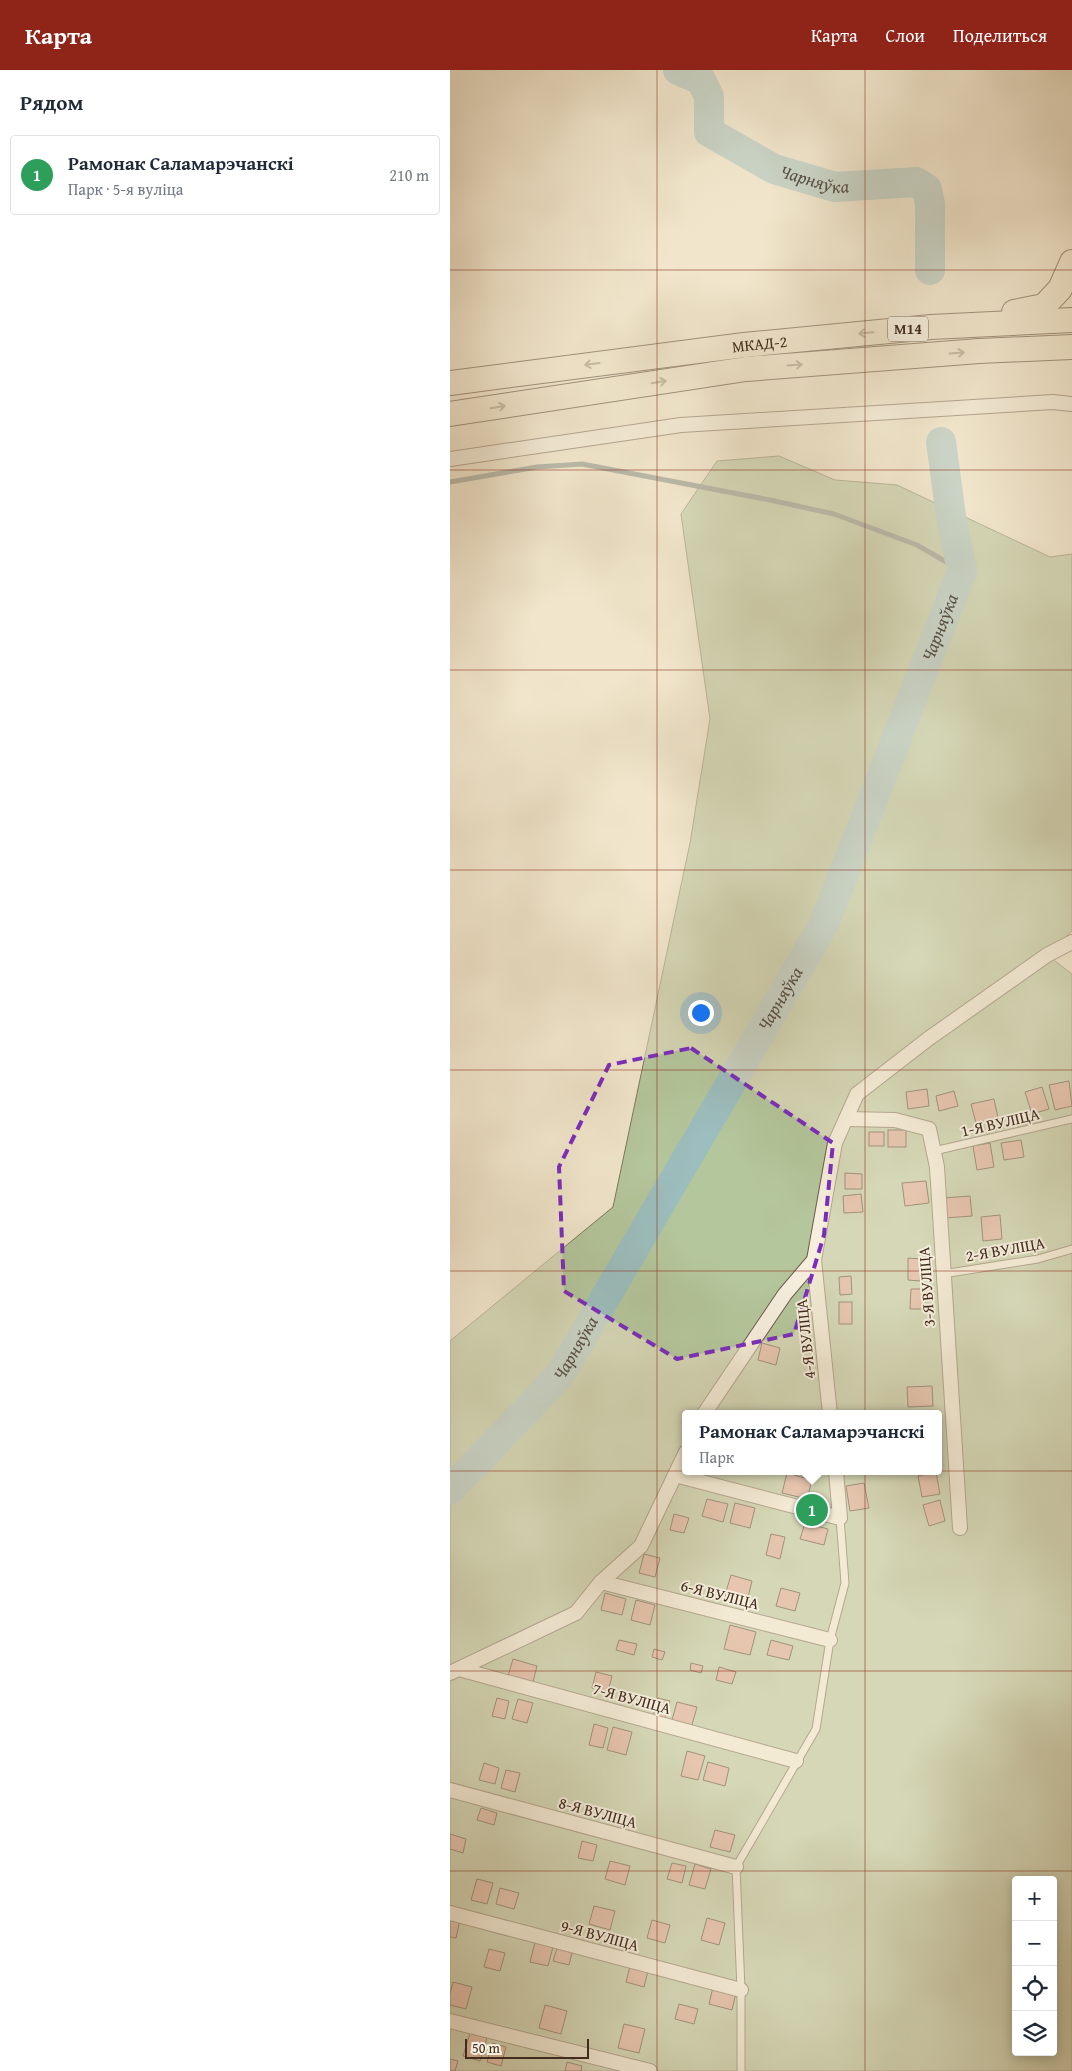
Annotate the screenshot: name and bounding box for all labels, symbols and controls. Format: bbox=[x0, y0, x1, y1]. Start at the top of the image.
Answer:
text: Карта bbox=[25, 18, 92, 53]
text: Карта bbox=[811, 22, 858, 49]
text: Слои bbox=[886, 22, 925, 49]
text: Поделиться bbox=[953, 22, 1047, 49]
text: Рядом bbox=[20, 87, 83, 118]
text: Рамонак Саламарэчанскі bbox=[68, 149, 294, 177]
water label: Чарняўка bbox=[777, 158, 850, 200]
text: 1 bbox=[33, 163, 41, 187]
text: 210 m bbox=[389, 163, 429, 187]
text: Парк · 5-я вуліца bbox=[68, 177, 183, 201]
road number: М14 bbox=[888, 316, 928, 342]
one-way arrow bbox=[858, 328, 874, 338]
street label: МКАД-2 bbox=[730, 329, 788, 358]
one-way arrow bbox=[949, 348, 965, 358]
one-way arrow bbox=[584, 359, 600, 369]
one-way arrow bbox=[787, 361, 803, 370]
one-way arrow bbox=[651, 377, 667, 387]
one-way arrow bbox=[490, 402, 506, 412]
water label: Чарняўка bbox=[914, 589, 965, 665]
water label: Чарняўка bbox=[750, 961, 810, 1036]
your location bbox=[688, 1000, 714, 1026]
street label: 1-Я ВУЛІЦА bbox=[958, 1101, 1042, 1143]
street label: 2-Я ВУЛІЦА bbox=[964, 1230, 1047, 1268]
street label: 3-Я ВУЛІЦА bbox=[911, 1246, 941, 1328]
street label: 4-Я ВУЛІЦА bbox=[789, 1298, 821, 1380]
water label: Чарняўка bbox=[546, 1310, 605, 1385]
popup bbox=[682, 1410, 942, 1475]
text: Рамонак Саламарэчанскі bbox=[699, 1417, 925, 1445]
text: Парк bbox=[699, 1445, 734, 1469]
pin: 1 bbox=[796, 1491, 828, 1529]
street label: 6-Я ВУЛІЦА bbox=[678, 1573, 762, 1615]
street label: 7-Я ВУЛІЦА bbox=[590, 1676, 674, 1720]
street label: 8-Я ВУЛІЦА bbox=[556, 1790, 640, 1834]
map controls bbox=[1012, 1876, 1057, 2056]
button: + bbox=[1012, 1876, 1057, 1921]
street label: 9-Я ВУЛІЦА bbox=[558, 1913, 642, 1957]
button: − bbox=[1012, 1921, 1057, 1966]
button: locate bbox=[1012, 1966, 1057, 2011]
button: layers bbox=[1012, 2011, 1057, 2056]
scale bar bbox=[465, 2036, 589, 2059]
text: 50 m bbox=[472, 2038, 500, 2058]

